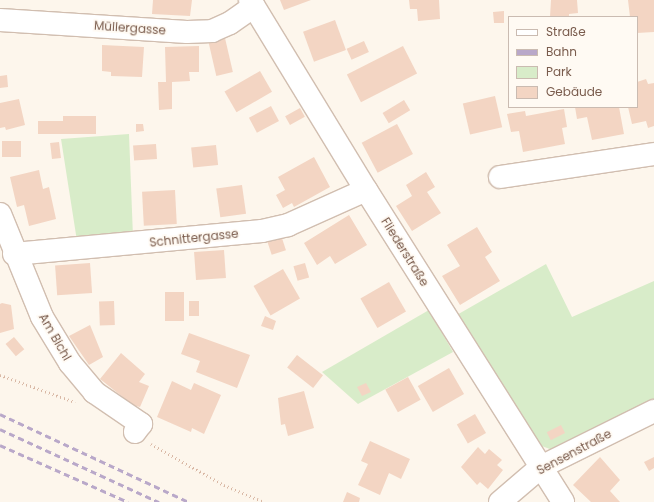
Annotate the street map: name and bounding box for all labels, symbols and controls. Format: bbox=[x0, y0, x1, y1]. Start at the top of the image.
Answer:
legend bbox=[508, 16, 638, 108]
street label: Müllergasse bbox=[94, 18, 166, 38]
text: Straße bbox=[546, 23, 586, 40]
text: Bahn bbox=[546, 43, 577, 60]
text: Park bbox=[546, 63, 572, 80]
text: Gebäude bbox=[546, 83, 602, 100]
street label: Fliederstraße bbox=[378, 215, 432, 289]
street label: Schnittergasse bbox=[149, 226, 239, 250]
street label: Am Bichl bbox=[36, 311, 74, 363]
street label: Sensenstraße bbox=[534, 426, 614, 478]

